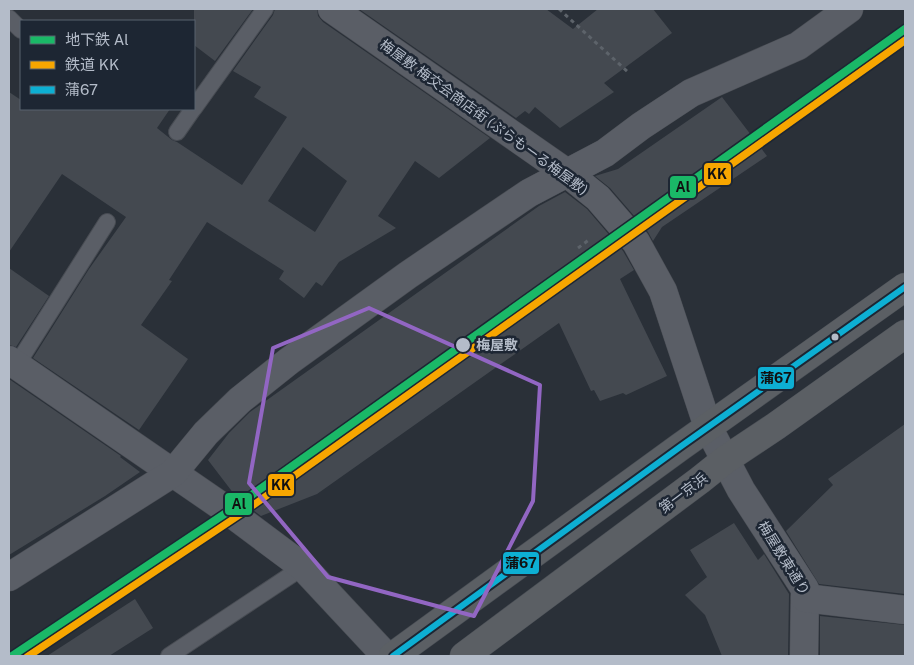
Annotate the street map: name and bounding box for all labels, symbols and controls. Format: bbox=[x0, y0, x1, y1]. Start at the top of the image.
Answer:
legend bbox=[20, 20, 195, 110]
text: 地下鉄 Al bbox=[65, 31, 129, 48]
street label: 梅屋敷 梅交会商店街 (ぷらもーる梅屋敷) bbox=[377, 36, 591, 198]
text: 鉄道 KK bbox=[65, 56, 119, 73]
text: 蒲67 bbox=[65, 81, 98, 98]
line badge: KK bbox=[703, 162, 732, 186]
text: KK bbox=[707, 166, 727, 182]
line badge: Al bbox=[669, 175, 697, 199]
text: Al bbox=[676, 179, 691, 195]
unlabelled marker bbox=[830, 332, 840, 342]
marker: 梅屋敷 bbox=[454, 336, 472, 354]
place label: 梅屋敷 bbox=[476, 337, 518, 353]
line badge: 蒲67 bbox=[757, 366, 795, 390]
text: 蒲67 bbox=[760, 370, 792, 386]
street label: 第一京浜 bbox=[656, 470, 710, 516]
line badge: KK bbox=[267, 473, 295, 497]
text: KK bbox=[271, 477, 291, 493]
line badge: Al bbox=[224, 492, 253, 516]
text: Al bbox=[232, 496, 247, 512]
street label: 梅屋敷東通り bbox=[755, 518, 813, 598]
line badge: 蒲67 bbox=[502, 551, 540, 575]
text: 蒲67 bbox=[505, 555, 537, 571]

